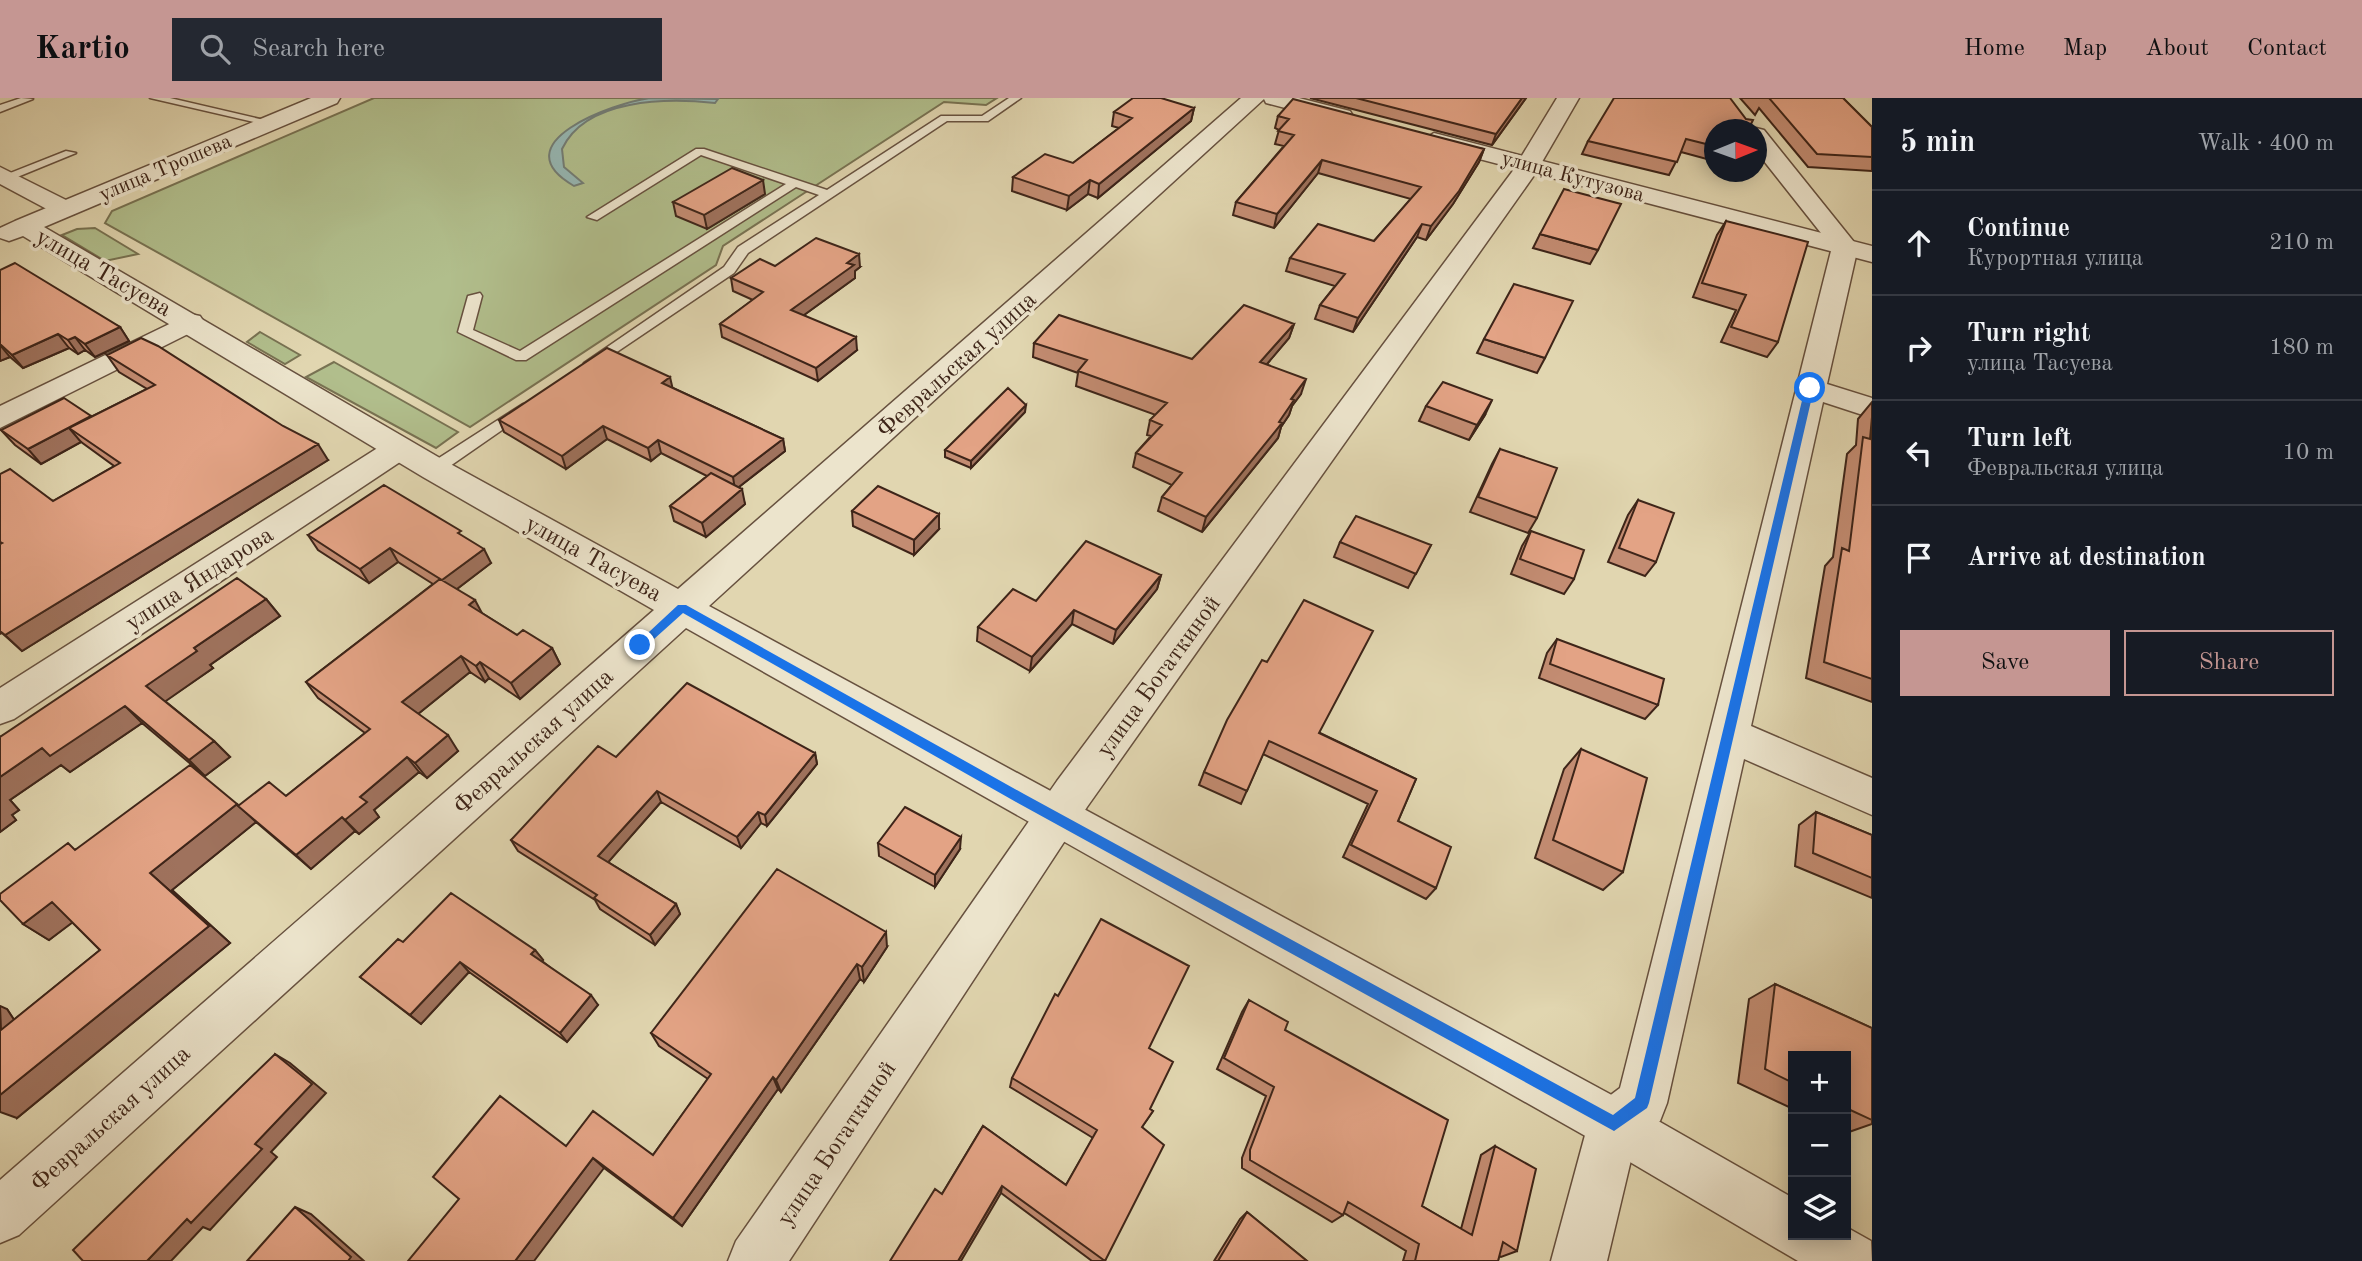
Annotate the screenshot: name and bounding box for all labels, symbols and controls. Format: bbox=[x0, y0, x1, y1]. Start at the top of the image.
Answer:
search box bbox=[172, 18, 662, 81]
icon: search bbox=[196, 30, 234, 68]
text: Kartio bbox=[35, 33, 130, 66]
text: Search here bbox=[252, 36, 385, 62]
text: Home bbox=[1964, 37, 2025, 61]
text: Map bbox=[2063, 37, 2107, 61]
text: About bbox=[2145, 37, 2209, 61]
text: Contact bbox=[2247, 37, 2327, 61]
north arrow bbox=[1704, 119, 1767, 182]
text: 5 min bbox=[1900, 128, 1975, 158]
street label: улица Трошева bbox=[96, 131, 235, 206]
text: Walk · 400 m bbox=[2198, 132, 2334, 155]
street label: улица Кутузова bbox=[1499, 148, 1646, 207]
text: Continue bbox=[1967, 216, 2070, 242]
icon: ahead bbox=[1900, 224, 1938, 262]
street label: улица Тасуева bbox=[31, 225, 175, 322]
text: 210 m bbox=[2269, 231, 2334, 254]
text: Курортная улица bbox=[1967, 247, 2143, 270]
street label: Февральская улица bbox=[873, 288, 1042, 443]
text: Turn right bbox=[1967, 321, 2090, 347]
icon: right bbox=[1900, 329, 1938, 367]
text: 180 m bbox=[2269, 336, 2334, 359]
text: улица Тасуева bbox=[1967, 352, 2113, 375]
route start bbox=[1794, 372, 1825, 403]
text: Turn left bbox=[1967, 426, 2072, 452]
icon: left bbox=[1900, 434, 1938, 472]
text: 10 m bbox=[2283, 441, 2334, 464]
text: Февральская улица bbox=[1967, 457, 2164, 480]
street label: улица Тасуева bbox=[521, 512, 666, 607]
street label: улица Яндарова bbox=[122, 523, 278, 636]
icon: arrive bbox=[1900, 539, 1938, 577]
text: Arrive at destination bbox=[1967, 545, 2206, 571]
street label: улица Богаткиной bbox=[1093, 592, 1226, 762]
route end bbox=[624, 629, 655, 660]
button: Save bbox=[1900, 630, 2110, 696]
button: Share bbox=[2124, 630, 2334, 696]
street label: Февральская улица bbox=[450, 665, 619, 820]
street label: Февральская улица bbox=[27, 1042, 196, 1197]
map controls bbox=[1788, 1051, 1851, 1240]
button: + bbox=[1788, 1051, 1851, 1114]
street label: улица Богаткиной bbox=[774, 1057, 902, 1231]
button: − bbox=[1788, 1114, 1851, 1177]
button: layers bbox=[1788, 1177, 1851, 1240]

